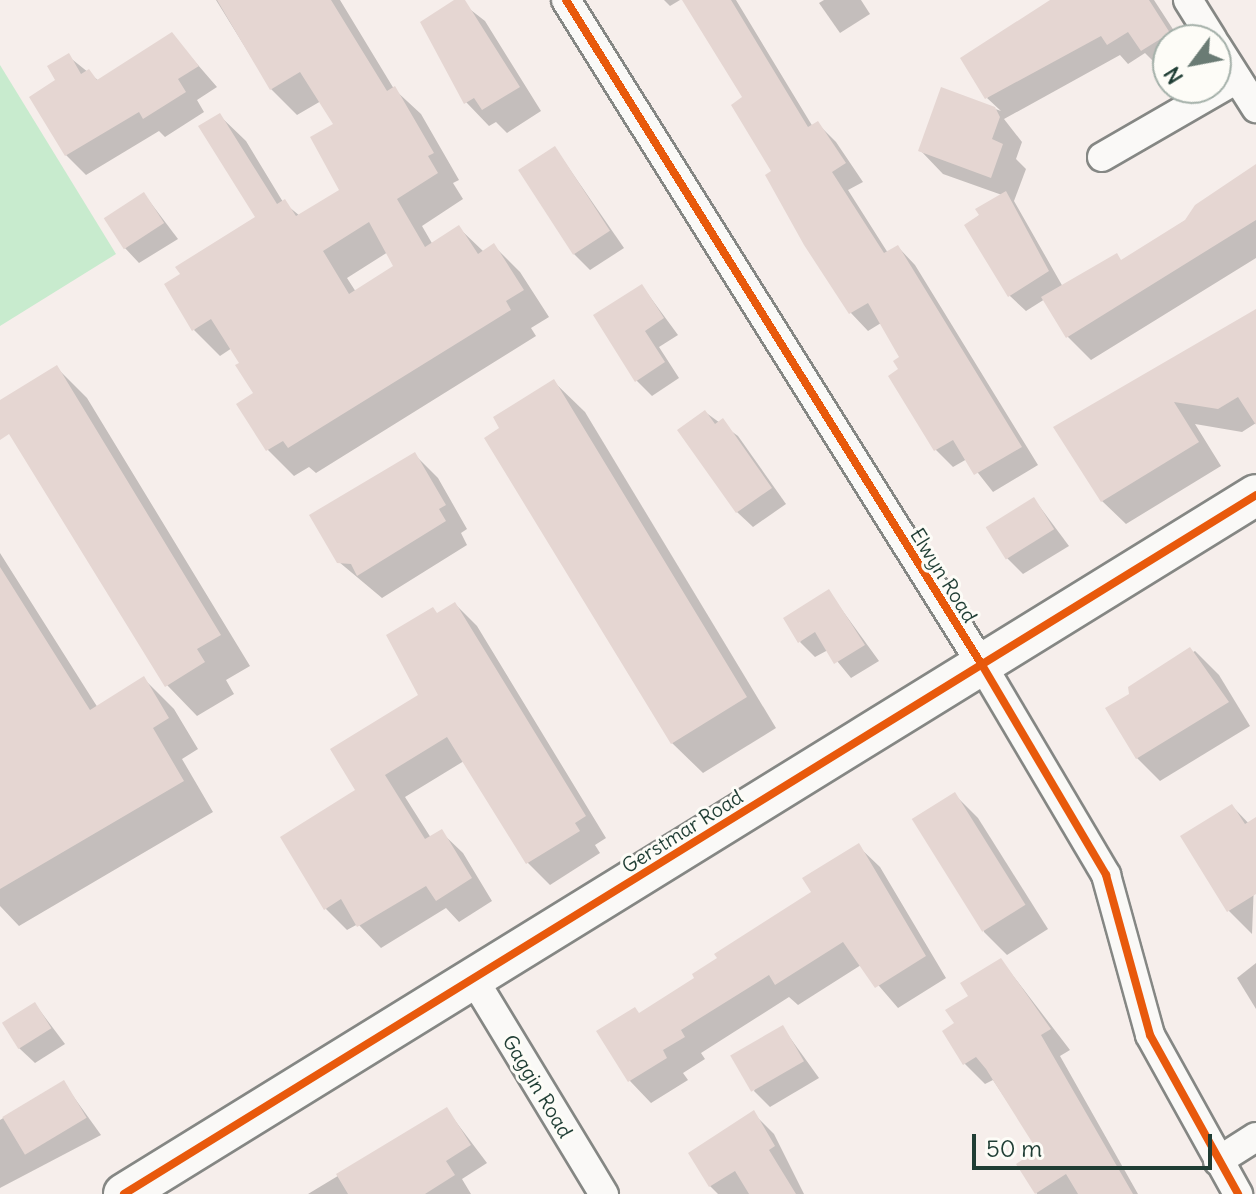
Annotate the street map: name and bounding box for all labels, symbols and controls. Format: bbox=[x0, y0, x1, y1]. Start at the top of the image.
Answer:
north arrow bbox=[1152, 24, 1232, 104]
text: N bbox=[1157, 62, 1189, 90]
street label: Elwyn Road bbox=[906, 523, 982, 627]
street label: Gerstmar Road bbox=[617, 784, 747, 878]
street label: Gaggin Road bbox=[498, 1030, 578, 1142]
scale bar bbox=[976, 1118, 1216, 1168]
text: 50 m bbox=[986, 1133, 1042, 1163]

